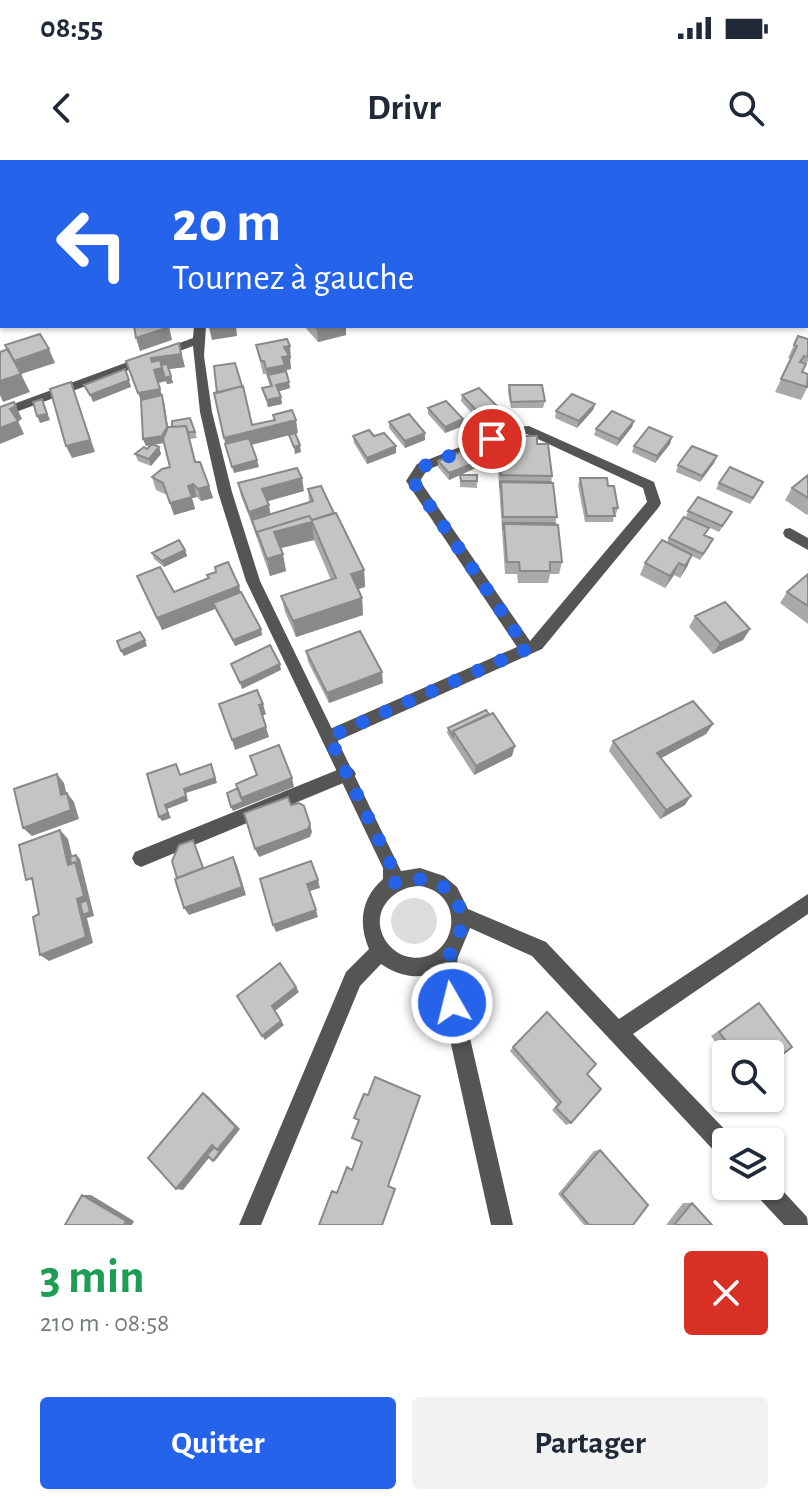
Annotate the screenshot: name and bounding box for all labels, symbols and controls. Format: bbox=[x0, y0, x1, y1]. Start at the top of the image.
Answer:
text: 08:55 bbox=[40, 13, 103, 43]
icon: back bbox=[40, 86, 84, 130]
icon: search bbox=[724, 86, 768, 130]
text: Drivr bbox=[367, 90, 441, 126]
icon: left bbox=[40, 192, 144, 296]
text: 20 m bbox=[172, 195, 281, 251]
text: Tournez à gauche bbox=[172, 260, 414, 296]
pin bbox=[458, 405, 526, 473]
icon: arrive bbox=[470, 417, 514, 461]
position arrow bbox=[410, 961, 494, 1045]
map controls bbox=[712, 1040, 784, 1200]
button: search bbox=[712, 1040, 784, 1112]
button: layers bbox=[712, 1128, 784, 1200]
button: close bbox=[684, 1251, 768, 1335]
text: 3 min bbox=[40, 1254, 145, 1302]
text: 210 m · 08:58 bbox=[40, 1310, 169, 1336]
button: Quitter bbox=[40, 1397, 396, 1489]
button: Partager bbox=[412, 1397, 768, 1489]

